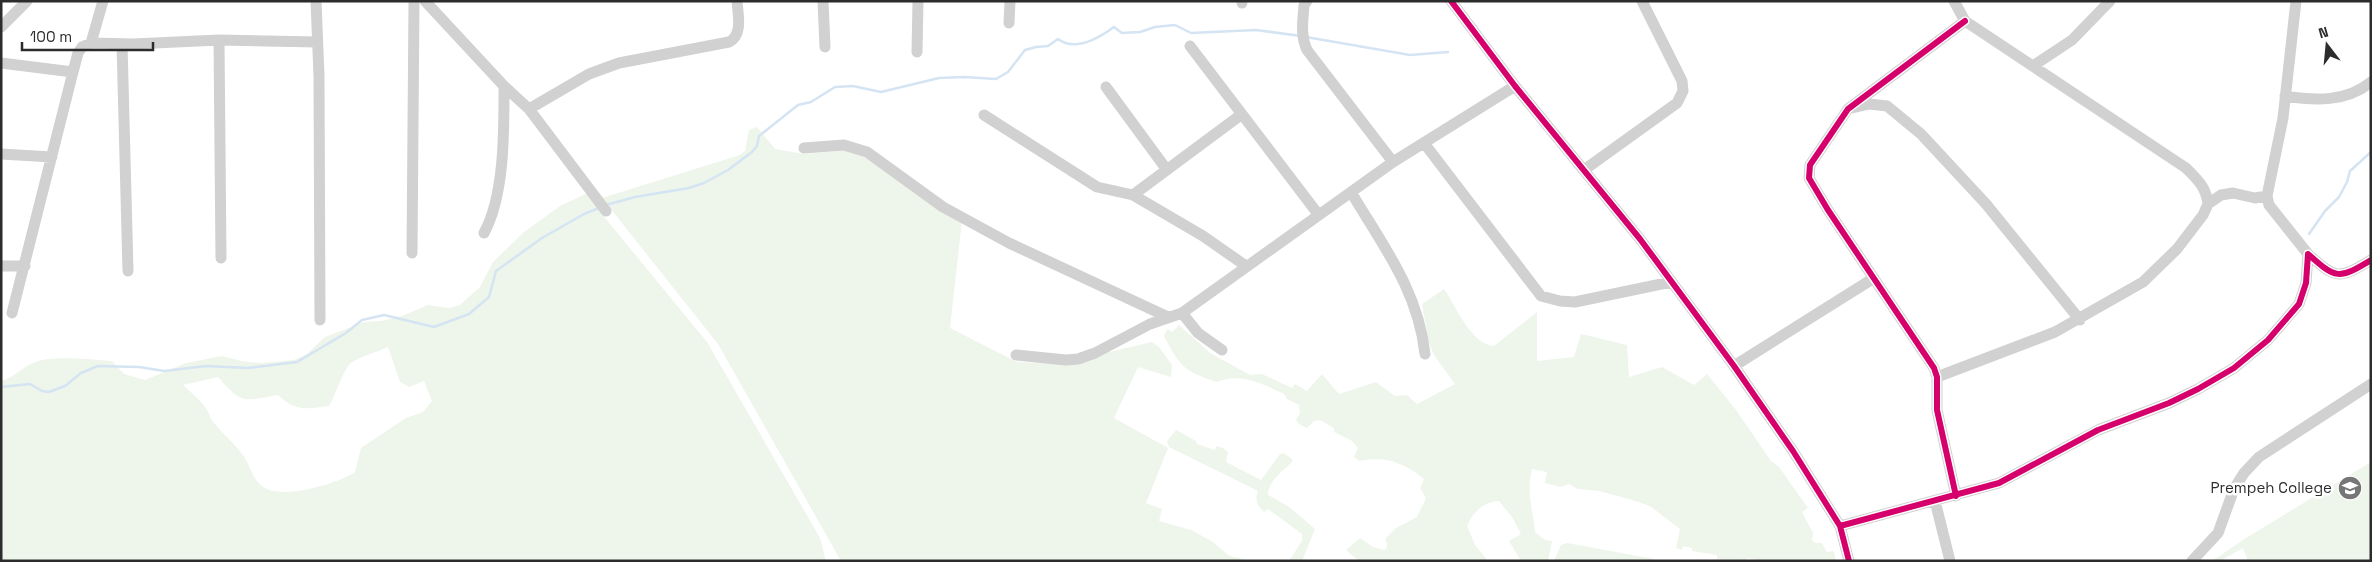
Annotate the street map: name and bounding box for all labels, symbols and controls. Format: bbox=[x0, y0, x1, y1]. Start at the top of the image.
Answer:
scale bar bbox=[22, 20, 154, 52]
north arrow bbox=[2302, 20, 2352, 70]
text: N bbox=[2316, 23, 2330, 42]
text: 100 m bbox=[30, 27, 72, 46]
school or university icon: Prempeh College bbox=[2337, 475, 2363, 501]
place label: Prempeh College bbox=[2211, 478, 2332, 497]

